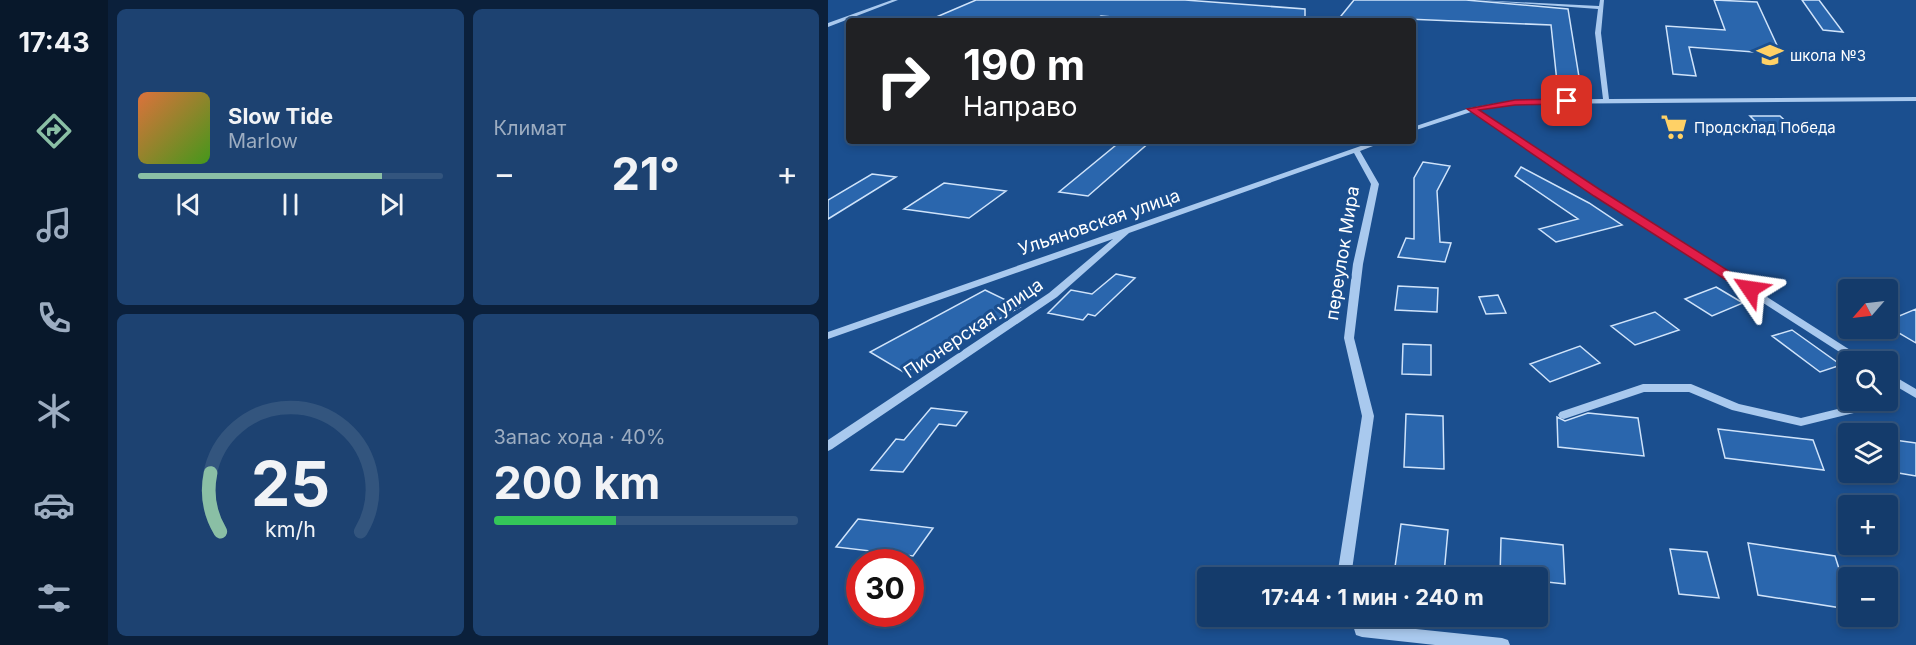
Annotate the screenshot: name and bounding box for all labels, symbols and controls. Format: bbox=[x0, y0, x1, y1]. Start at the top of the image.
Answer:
text: 17:43 bbox=[18, 26, 90, 59]
text: 190 m bbox=[963, 39, 1085, 90]
school or university icon: школа №3 bbox=[1755, 40, 1785, 70]
icon: right bbox=[864, 42, 942, 120]
place label: школа №3 bbox=[1790, 46, 1866, 65]
pin bbox=[1541, 75, 1592, 126]
icon: arrive bbox=[1550, 84, 1583, 117]
text: Направо bbox=[963, 90, 1078, 123]
text: Slow Tide bbox=[228, 103, 333, 129]
icon: directions bbox=[33, 110, 75, 152]
supermarket icon: Продсклад Победа bbox=[1659, 112, 1689, 142]
text: Климат bbox=[494, 116, 566, 140]
place label: Продсклад Победа bbox=[1694, 118, 1836, 137]
text: Marlow bbox=[228, 129, 298, 153]
text: 21° bbox=[612, 146, 680, 201]
text: − bbox=[494, 153, 515, 193]
text: + bbox=[776, 153, 798, 193]
street label: Ульяновская улица bbox=[1015, 184, 1183, 260]
street label: переулок Мира bbox=[1321, 184, 1363, 322]
icon: previous bbox=[172, 188, 205, 221]
icon: pause bbox=[274, 188, 307, 221]
icon: next bbox=[375, 188, 408, 221]
icon: music bbox=[33, 204, 75, 246]
position arrow bbox=[1718, 257, 1782, 321]
street label: Пионерская улица bbox=[899, 274, 1047, 382]
north arrow bbox=[1838, 279, 1898, 339]
map controls bbox=[1838, 279, 1898, 627]
icon: phone bbox=[33, 297, 75, 339]
button: search bbox=[1838, 351, 1898, 411]
icon: climate bbox=[33, 390, 75, 432]
button: layers bbox=[1838, 423, 1898, 483]
text: Запас хода · 40% bbox=[494, 425, 666, 449]
text: 25 bbox=[251, 446, 330, 521]
text: 200 km bbox=[494, 455, 660, 510]
icon: car bbox=[33, 484, 75, 526]
button: + bbox=[1838, 495, 1898, 555]
text: km/h bbox=[265, 516, 316, 542]
speed limit sign: 30 bbox=[846, 549, 924, 627]
button: − bbox=[1838, 567, 1898, 627]
icon: filters bbox=[33, 577, 75, 619]
text: 17:44 · 1 мин · 240 m bbox=[1261, 584, 1484, 610]

